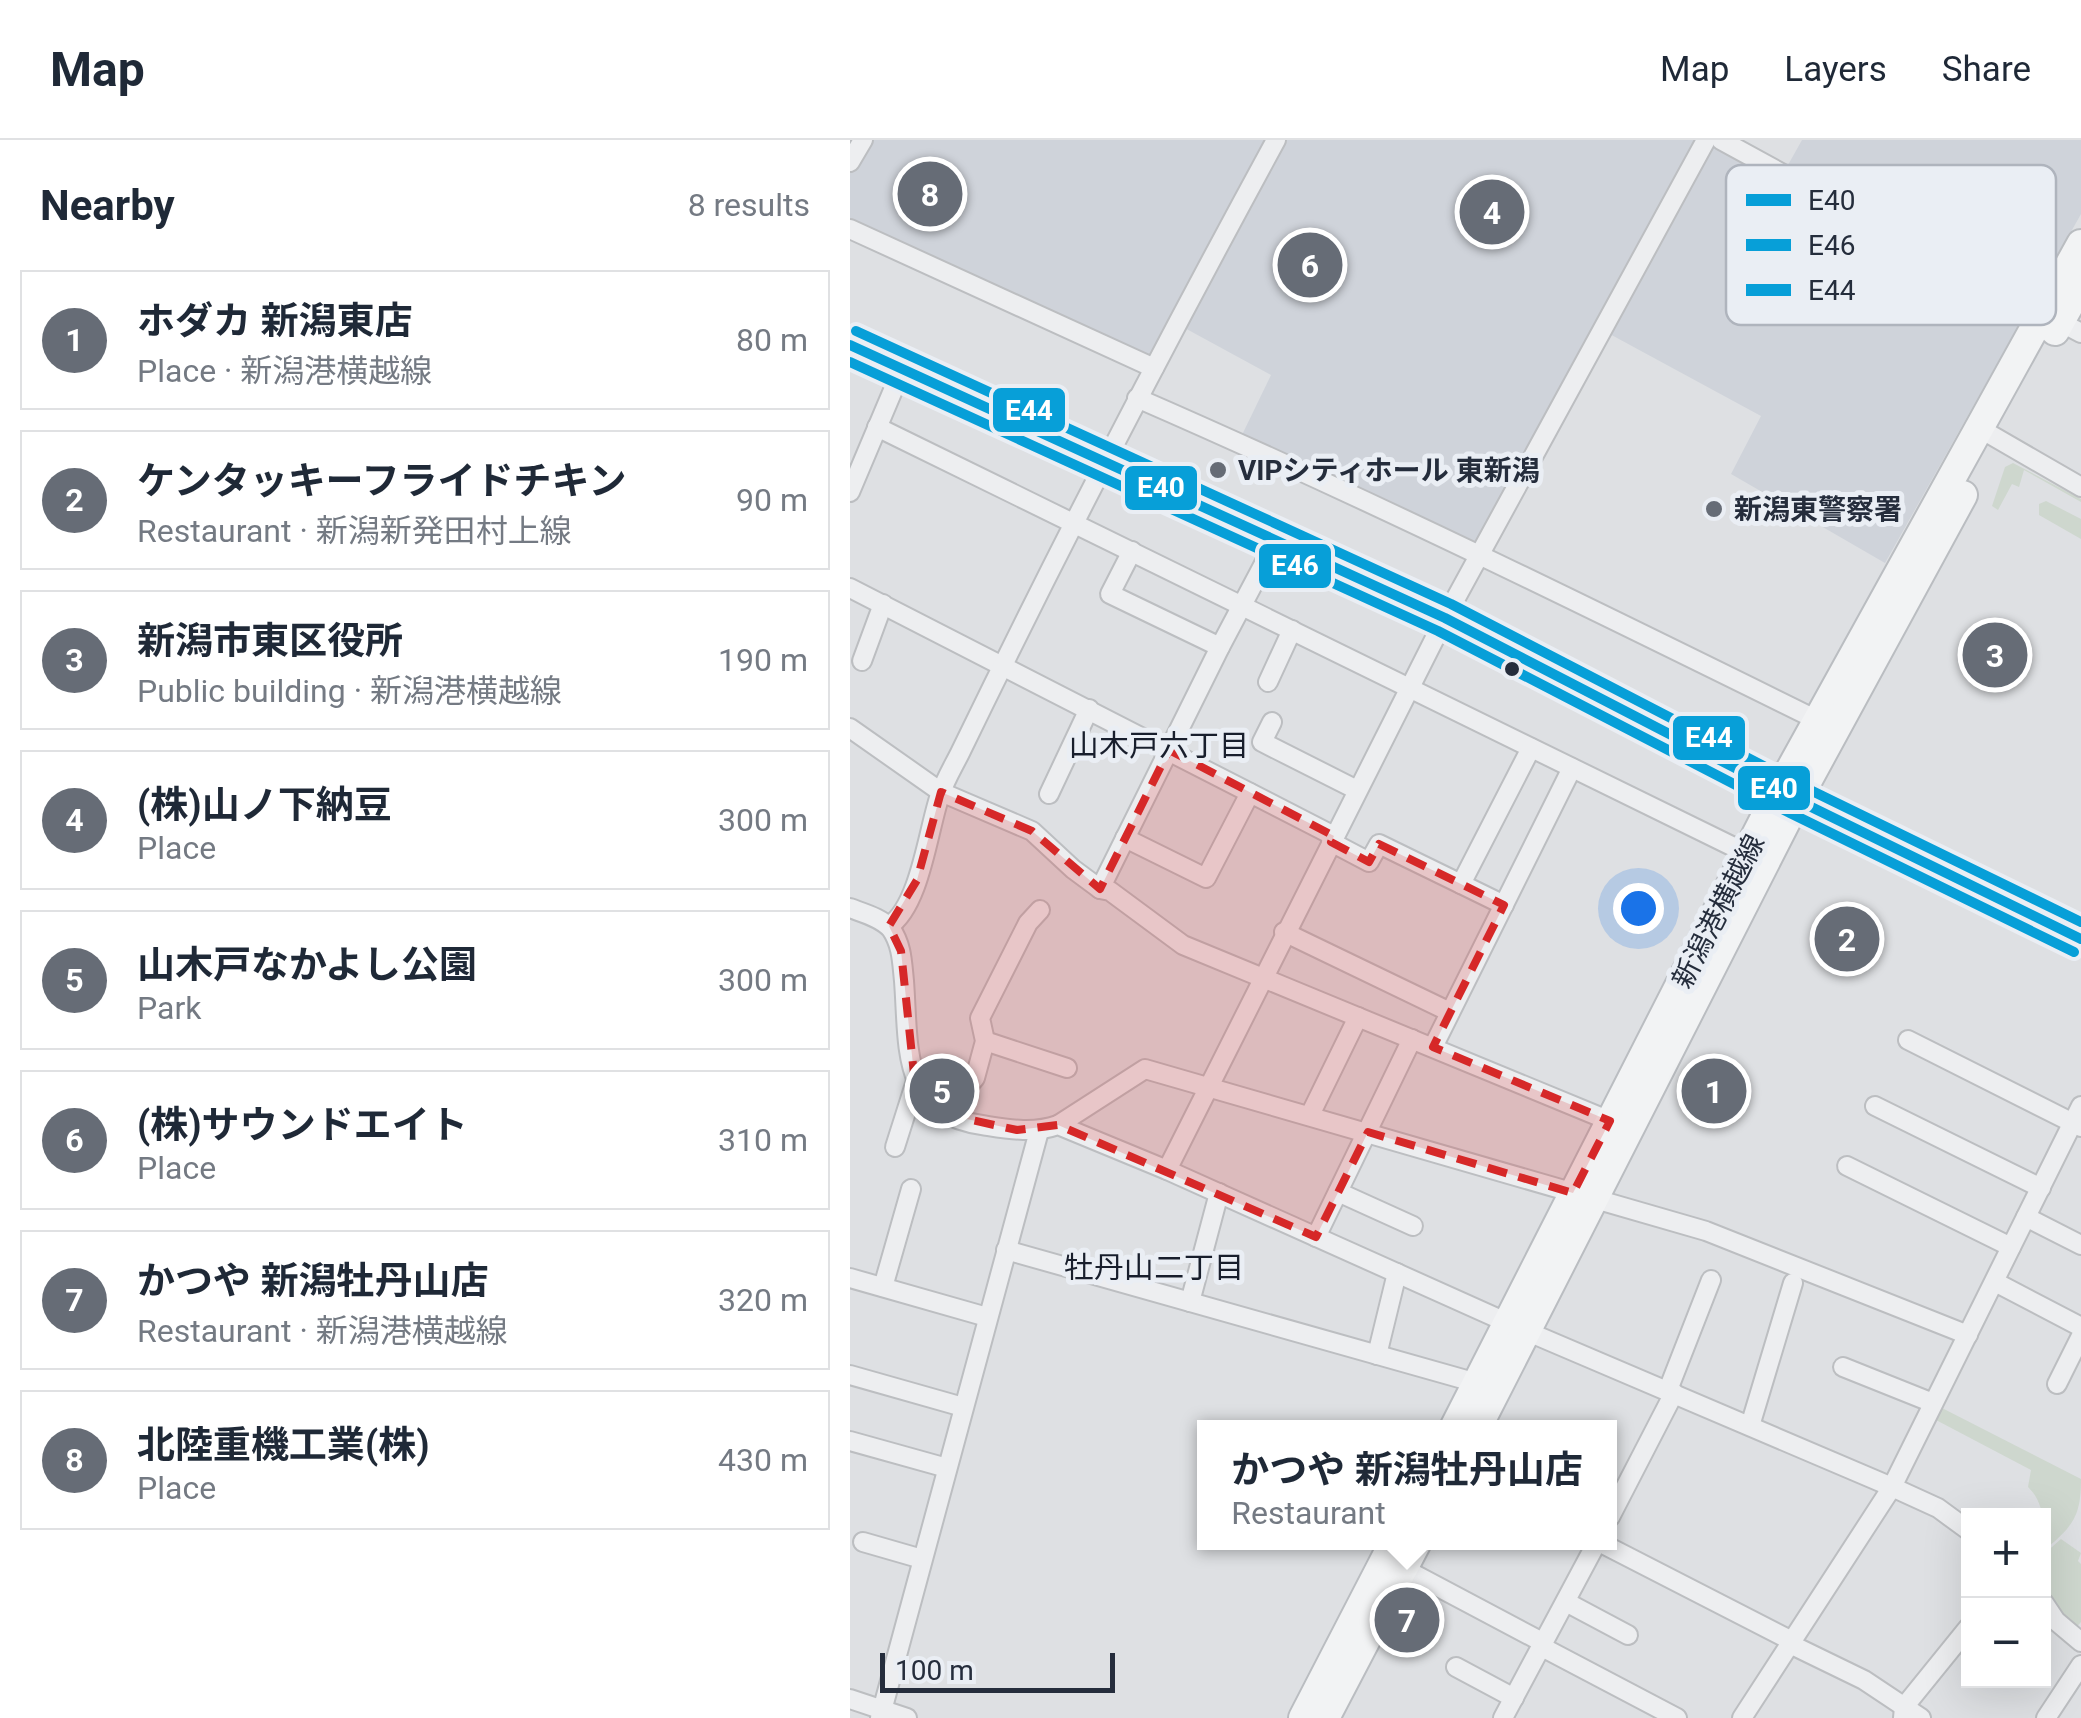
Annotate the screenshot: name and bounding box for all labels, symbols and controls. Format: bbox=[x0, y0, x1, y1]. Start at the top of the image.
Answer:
text: Map bbox=[50, 41, 145, 98]
text: Map bbox=[1660, 49, 1729, 90]
text: Layers bbox=[1784, 49, 1887, 90]
text: Share bbox=[1942, 49, 2031, 90]
pin: 8 bbox=[898, 157, 962, 232]
legend bbox=[1726, 165, 2056, 325]
pin: 4 bbox=[1460, 174, 1524, 250]
text: Nearby bbox=[40, 181, 175, 230]
text: E40 bbox=[1808, 184, 1855, 217]
text: 8 results bbox=[688, 186, 810, 224]
pin: 6 bbox=[1278, 228, 1342, 302]
text: E46 bbox=[1808, 229, 1855, 262]
text: E44 bbox=[1808, 274, 1856, 307]
text: ホダカ 新潟東店 bbox=[137, 299, 412, 343]
text: 1 bbox=[65, 321, 84, 359]
text: 80 m bbox=[736, 321, 808, 359]
text: Place · 新潟港横越線 bbox=[137, 352, 432, 390]
line badge: E44 bbox=[991, 386, 1067, 434]
text: E44 bbox=[1005, 394, 1053, 427]
place label: VIPシティホール 東新潟 bbox=[1238, 454, 1540, 487]
text: ケンタッキーフライドチキン bbox=[137, 459, 626, 503]
marker: VIPシティホール 東新潟 bbox=[1207, 459, 1229, 481]
line badge: E40 bbox=[1123, 464, 1199, 512]
text: E40 bbox=[1137, 471, 1185, 504]
text: 2 bbox=[65, 481, 84, 519]
text: 90 m bbox=[736, 481, 808, 519]
place label: 新潟東警察署 bbox=[1734, 493, 1902, 526]
marker: 新潟東警察署 bbox=[1703, 498, 1725, 520]
text: Restaurant · 新潟新発田村上線 bbox=[137, 512, 572, 550]
line badge: E46 bbox=[1257, 542, 1333, 590]
text: E46 bbox=[1271, 549, 1319, 582]
pin: 3 bbox=[1962, 618, 2028, 692]
text: 新潟市東区役所 bbox=[137, 619, 403, 663]
text: 3 bbox=[65, 641, 84, 679]
text: 190 m bbox=[718, 641, 808, 679]
unlabelled marker bbox=[1502, 659, 1522, 679]
text: Public building · 新潟港横越線 bbox=[137, 672, 562, 710]
line badge: E44 bbox=[1671, 714, 1747, 762]
text: E44 bbox=[1685, 721, 1733, 754]
district label: 山木戸六丁目 bbox=[1069, 728, 1249, 763]
line badge: E40 bbox=[1736, 764, 1812, 812]
text: E40 bbox=[1750, 772, 1798, 805]
text: (株)山ノ下納豆 bbox=[137, 783, 392, 827]
text: 4 bbox=[65, 801, 84, 839]
text: 300 m bbox=[718, 801, 808, 839]
text: Place bbox=[137, 829, 216, 867]
street label: 新潟港横越線 bbox=[1666, 829, 1771, 994]
your location bbox=[1613, 883, 1664, 934]
pin: 2 bbox=[1814, 902, 1880, 976]
text: 山木戸なかよし公園 bbox=[137, 943, 477, 987]
text: 5 bbox=[65, 961, 84, 999]
text: 300 m bbox=[718, 961, 808, 999]
text: Park bbox=[137, 989, 201, 1027]
pin: 5 bbox=[909, 1054, 974, 1128]
pin: 1 bbox=[1682, 1054, 1746, 1128]
text: (株)サウンドエイト bbox=[137, 1103, 468, 1147]
text: 6 bbox=[65, 1121, 84, 1159]
text: 310 m bbox=[718, 1121, 808, 1159]
text: Place bbox=[137, 1149, 216, 1187]
district label: 牡丹山二丁目 bbox=[1064, 1250, 1244, 1285]
text: かつや 新潟牡丹山店 bbox=[137, 1259, 488, 1303]
text: 7 bbox=[65, 1281, 84, 1319]
text: 320 m bbox=[718, 1281, 808, 1319]
text: Restaurant · 新潟港横越線 bbox=[137, 1312, 508, 1350]
popup bbox=[1197, 1420, 1617, 1550]
text: 北陸重機工業(株) bbox=[137, 1423, 430, 1467]
text: 8 bbox=[65, 1441, 84, 1479]
text: 430 m bbox=[718, 1441, 808, 1479]
text: かつや 新潟牡丹山店 bbox=[1231, 1448, 1583, 1492]
text: Place bbox=[137, 1469, 216, 1507]
text: Restaurant bbox=[1231, 1494, 1386, 1532]
map controls bbox=[1961, 1508, 2051, 1688]
button: + bbox=[1961, 1508, 2051, 1598]
pin: 7 bbox=[1374, 1582, 1440, 1658]
button: − bbox=[1961, 1598, 2051, 1688]
scale bar bbox=[880, 1648, 1115, 1692]
text: 100 m bbox=[895, 1654, 974, 1687]

